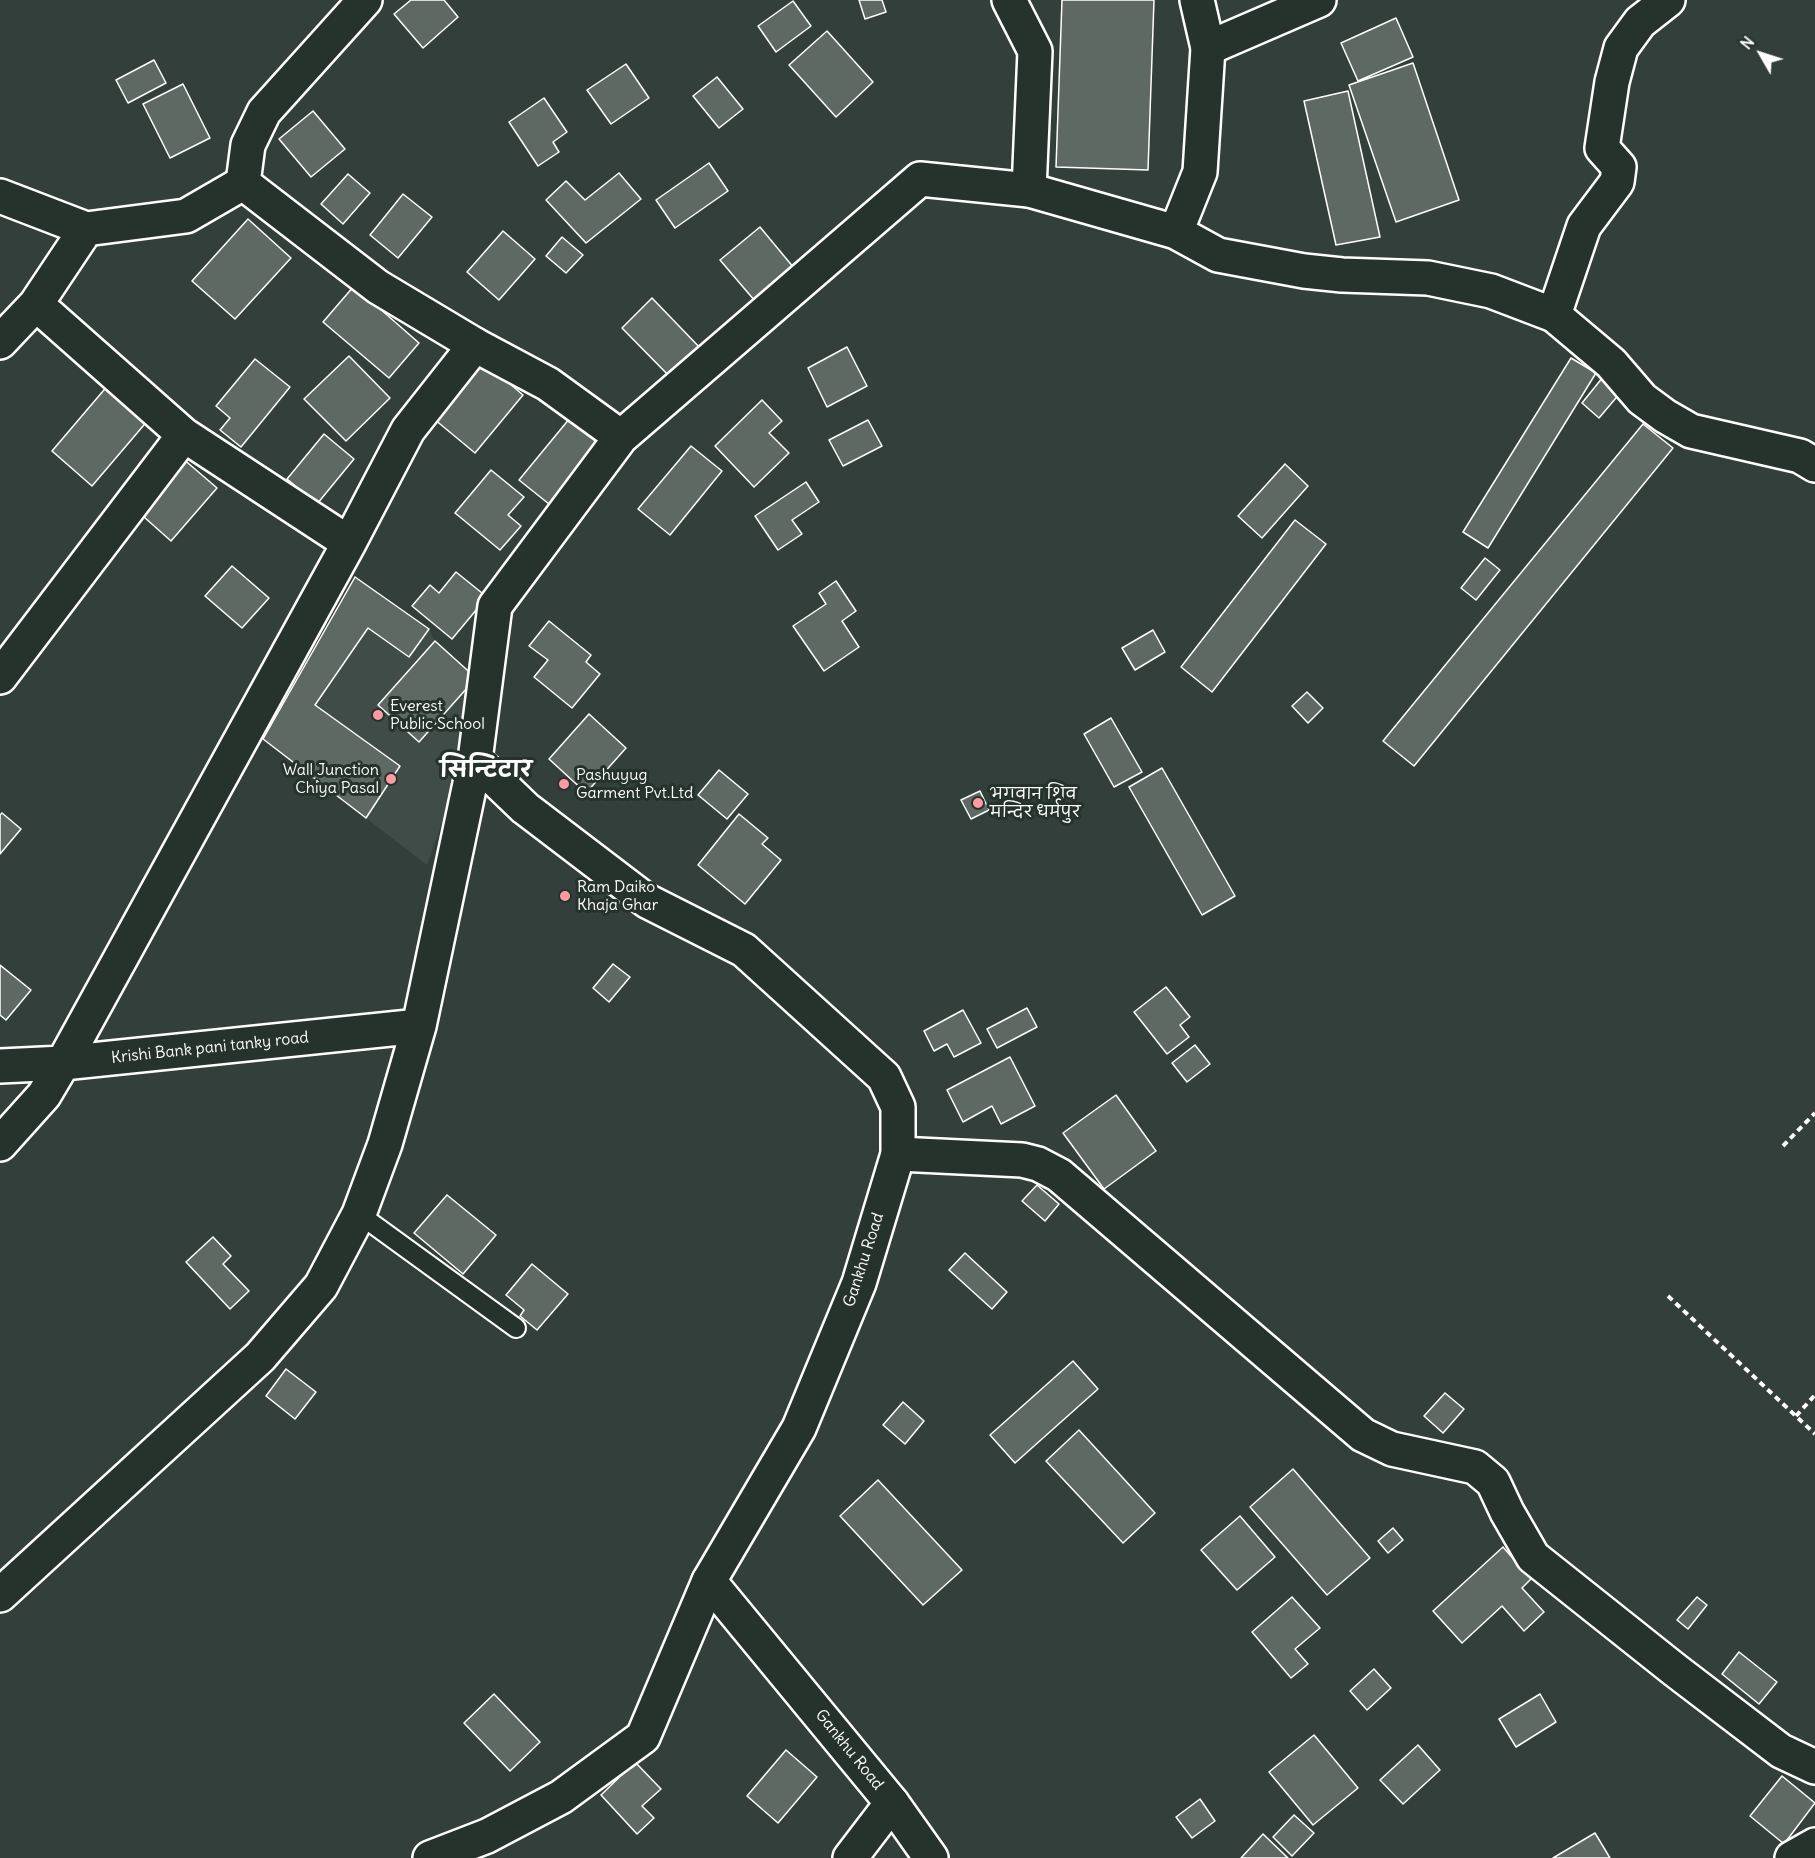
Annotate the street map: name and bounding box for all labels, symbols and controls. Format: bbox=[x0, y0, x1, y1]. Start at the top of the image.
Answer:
north arrow bbox=[1731, 24, 1791, 84]
text: N bbox=[1736, 32, 1758, 53]
place label: Everest Public School bbox=[390, 696, 485, 734]
marker: Everest Public School bbox=[371, 708, 385, 722]
district label: सिन्टिटार bbox=[440, 758, 532, 784]
place label: Wall Junction Chiya Pasal bbox=[283, 760, 379, 798]
place label: Pashuyug Garment Pvt.Ltd bbox=[576, 765, 693, 803]
marker: Wall Junction Chiya Pasal bbox=[384, 772, 398, 786]
marker: Pashuyug Garment Pvt.Ltd bbox=[557, 777, 571, 791]
place label: भगवान शिव मन्दिर धर्मपुर bbox=[990, 784, 1081, 822]
marker: भगवान शिव मन्दिर धर्मपुर bbox=[971, 796, 985, 810]
place label: Ram Daiko Khaja Ghar bbox=[577, 877, 658, 915]
marker: Ram Daiko Khaja Ghar bbox=[558, 889, 572, 903]
street label: Krishi Bank pani tanky road bbox=[110, 1028, 310, 1068]
street label: Gankhu Road bbox=[840, 1210, 888, 1310]
street label: Gankhu Road bbox=[811, 1706, 887, 1794]

